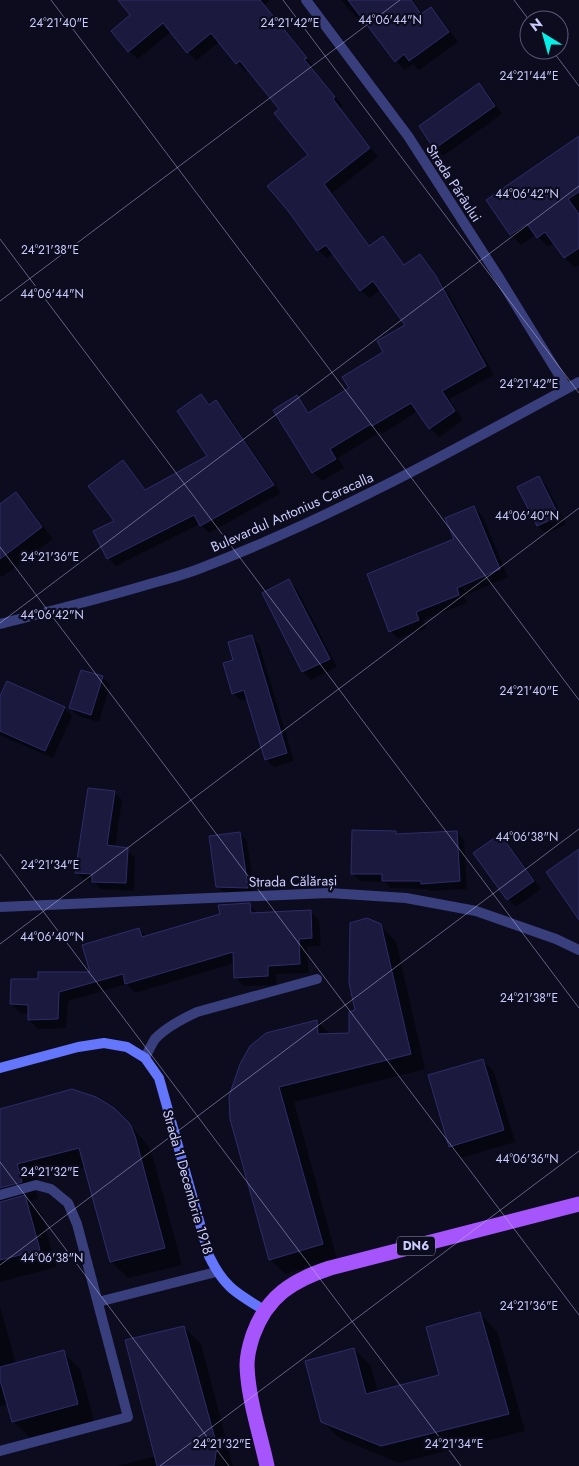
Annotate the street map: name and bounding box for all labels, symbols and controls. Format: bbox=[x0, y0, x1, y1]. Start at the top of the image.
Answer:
north arrow bbox=[519, 10, 569, 60]
text: 44°06'44"N bbox=[358, 11, 422, 29]
text: N bbox=[526, 13, 547, 36]
text: 24°21'40"E bbox=[29, 14, 89, 32]
text: 24°21'42"E bbox=[261, 14, 319, 32]
text: 24°21'44"E bbox=[500, 67, 558, 85]
street label: Strada Pârâului bbox=[421, 140, 487, 226]
text: 44°06'42"N bbox=[495, 185, 559, 203]
text: 24°21'38"E bbox=[21, 241, 79, 259]
text: 44°06'44"N bbox=[20, 285, 84, 303]
text: 24°21'42"E bbox=[500, 375, 558, 393]
street label: Bulevardul Antonius Caracalla bbox=[208, 467, 376, 557]
text: 44°06'40"N bbox=[495, 507, 559, 525]
text: 24°21'36"E bbox=[21, 548, 79, 566]
text: 44°06'42"N bbox=[20, 606, 84, 624]
text: 24°21'40"E bbox=[499, 682, 559, 700]
text: 44°06'38"N bbox=[496, 828, 558, 846]
text: 24°21'34"E bbox=[21, 856, 79, 874]
street label: Strada Călărași bbox=[248, 870, 338, 893]
text: 44°06'40"N bbox=[20, 928, 84, 946]
text: 24°21'38"E bbox=[500, 989, 558, 1007]
street label: Strada 1 Decembrie 1918 bbox=[158, 1107, 218, 1257]
text: 44°06'36"N bbox=[495, 1150, 559, 1168]
text: 24°21'32"E bbox=[21, 1163, 79, 1181]
road number: DN6 bbox=[397, 1236, 435, 1256]
text: 44°06'38"N bbox=[21, 1249, 83, 1267]
text: 24°21'36"E bbox=[500, 1297, 558, 1315]
text: 24°21'32"E bbox=[193, 1435, 251, 1453]
text: 24°21'34"E bbox=[425, 1435, 483, 1453]

